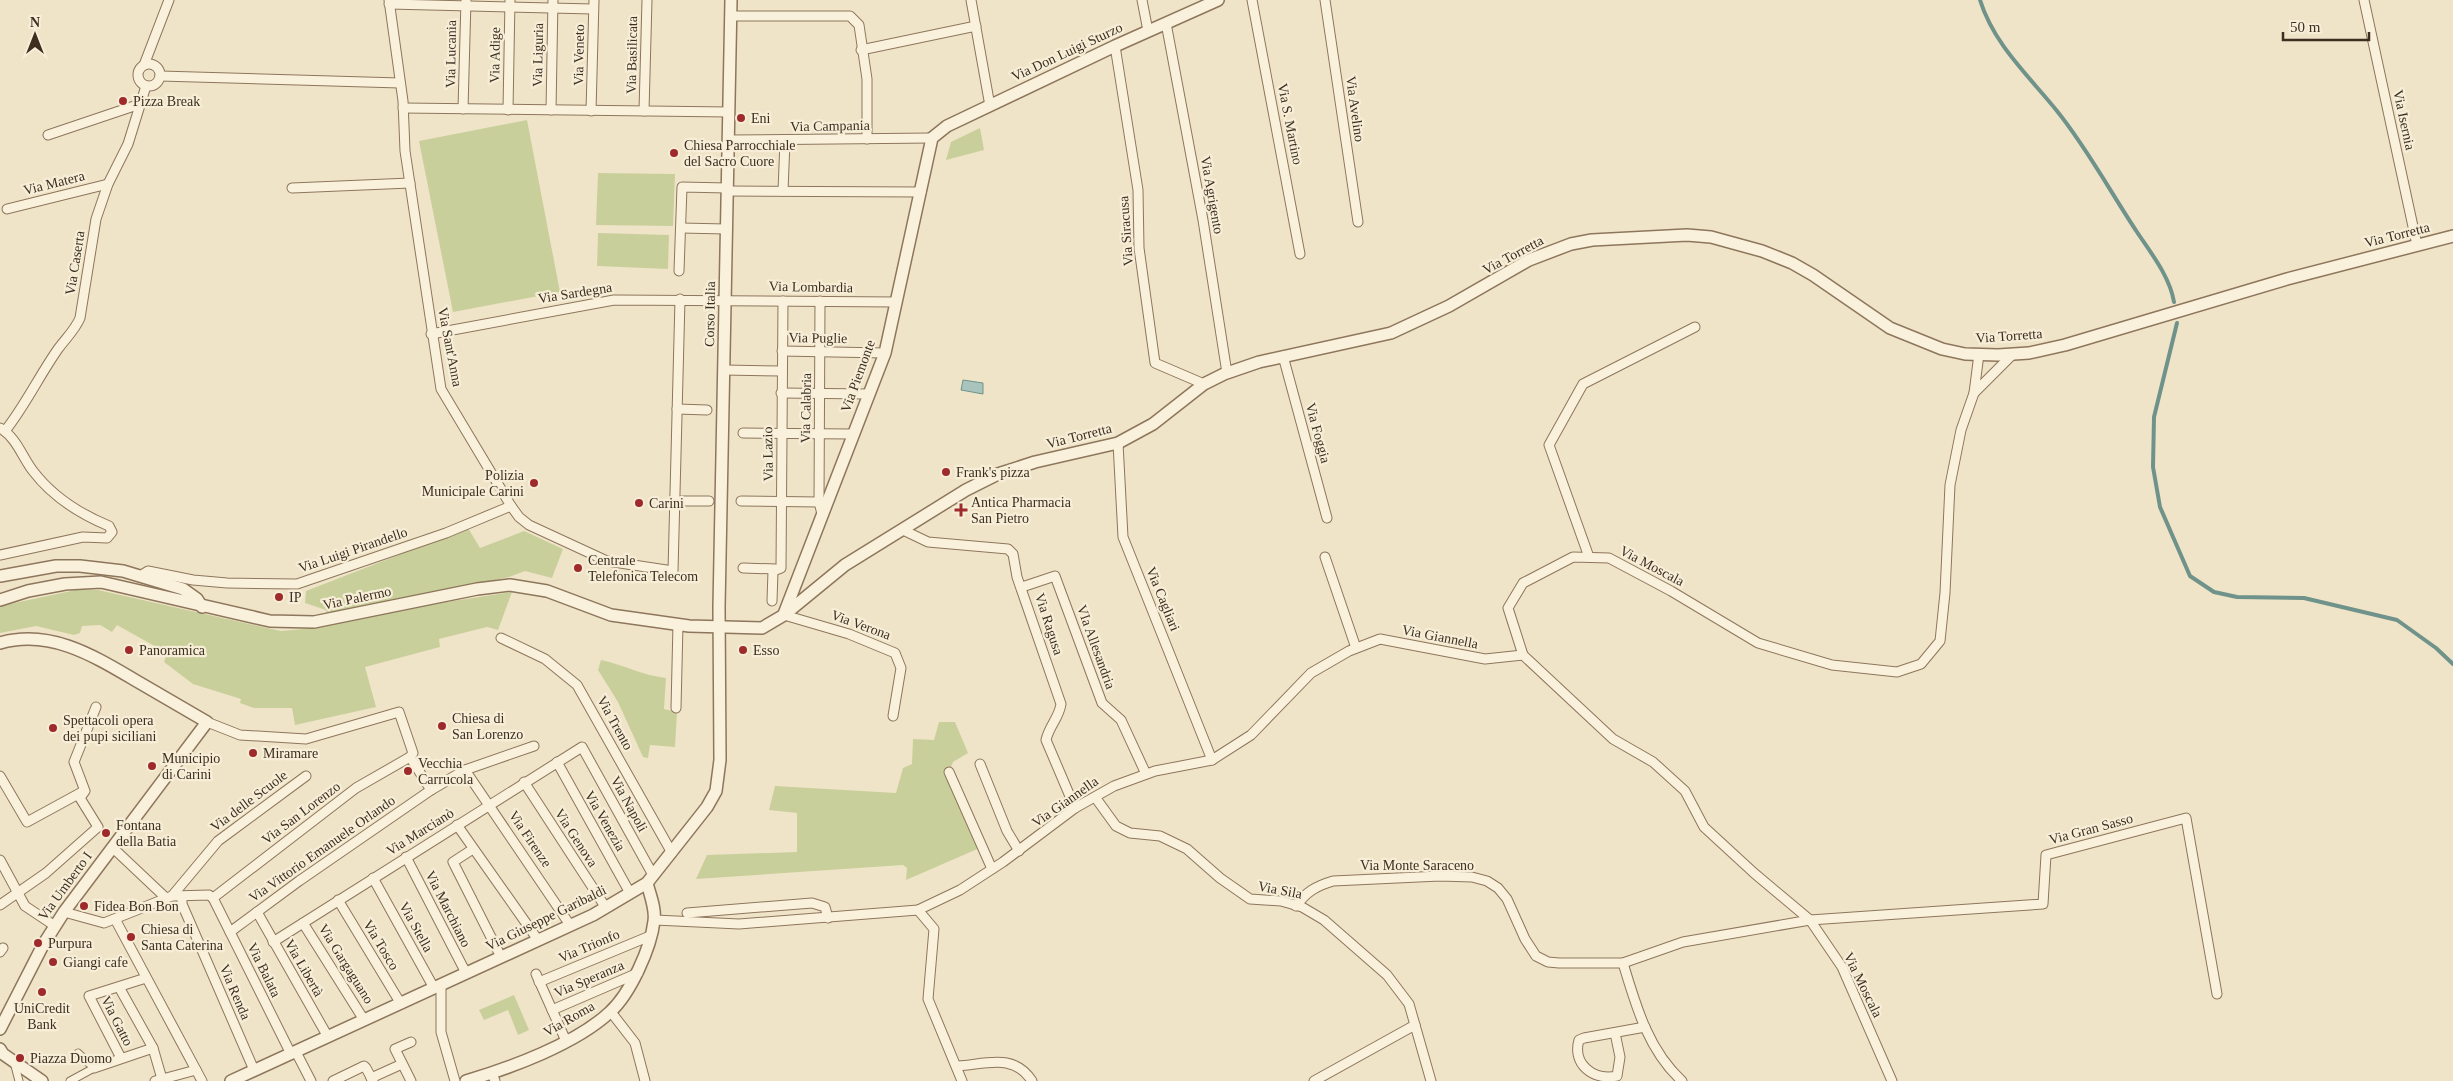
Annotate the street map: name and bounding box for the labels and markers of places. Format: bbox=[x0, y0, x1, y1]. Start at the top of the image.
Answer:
place label: Pizza Break bbox=[133, 94, 200, 109]
marker: Pizza Break bbox=[117, 95, 129, 107]
place label: Eni bbox=[751, 111, 771, 126]
marker: Eni bbox=[735, 112, 747, 124]
place label: Chiesa Parrocchiale del Sacro Cuore bbox=[684, 138, 796, 169]
marker: Chiesa Parrocchiale del Sacro Cuore bbox=[668, 147, 680, 159]
place label: Frank's pizza bbox=[956, 465, 1030, 480]
marker: Frank's pizza bbox=[940, 466, 952, 478]
place label: Polizia Municipale Carini bbox=[422, 468, 525, 499]
marker: Polizia Municipale Carini bbox=[528, 477, 540, 489]
place label: Antica Pharmacia San Pietro bbox=[971, 495, 1072, 526]
place label: Carini bbox=[649, 496, 684, 511]
marker: Carini bbox=[633, 497, 645, 509]
marker: Antica Pharmacia San Pietro bbox=[955, 504, 967, 516]
place label: Centrale Telefonica Telecom bbox=[588, 553, 698, 584]
marker: Centrale Telefonica Telecom bbox=[572, 562, 584, 574]
place label: IP bbox=[289, 590, 302, 605]
marker: IP bbox=[273, 591, 285, 603]
place label: Panoramica bbox=[139, 643, 206, 658]
place label: Esso bbox=[753, 643, 779, 658]
marker: Panoramica bbox=[123, 644, 135, 656]
marker: Esso bbox=[737, 644, 749, 656]
place label: Chiesa di San Lorenzo bbox=[452, 711, 523, 742]
place label: Spettacoli opera dei pupi siciliani bbox=[63, 713, 156, 744]
marker: Chiesa di San Lorenzo bbox=[436, 720, 448, 732]
marker: Spettacoli opera dei pupi siciliani bbox=[47, 722, 59, 734]
place label: Miramare bbox=[263, 746, 318, 761]
marker: Miramare bbox=[247, 747, 259, 759]
place label: Municipio di Carini bbox=[162, 751, 220, 782]
place label: Vecchia Carrucola bbox=[418, 756, 474, 787]
marker: Municipio di Carini bbox=[146, 760, 158, 772]
marker: Vecchia Carrucola bbox=[402, 765, 414, 777]
place label: Fontana della Batia bbox=[116, 818, 177, 849]
marker: Fontana della Batia bbox=[100, 827, 112, 839]
place label: Fidea Bon Bon bbox=[94, 899, 179, 914]
marker: Fidea Bon Bon bbox=[78, 900, 90, 912]
place label: Chiesa di Santa Caterina bbox=[141, 922, 224, 953]
marker: Chiesa di Santa Caterina bbox=[125, 931, 137, 943]
place label: Purpura bbox=[48, 936, 93, 951]
marker: Purpura bbox=[32, 937, 44, 949]
place label: Giangi cafe bbox=[63, 955, 128, 970]
marker: Giangi cafe bbox=[47, 956, 59, 968]
marker: UniCredit Bank bbox=[36, 986, 48, 998]
place label: UniCredit Bank bbox=[14, 1001, 70, 1032]
place label: Piazza Duomo bbox=[30, 1051, 112, 1066]
marker: Piazza Duomo bbox=[14, 1052, 26, 1064]

